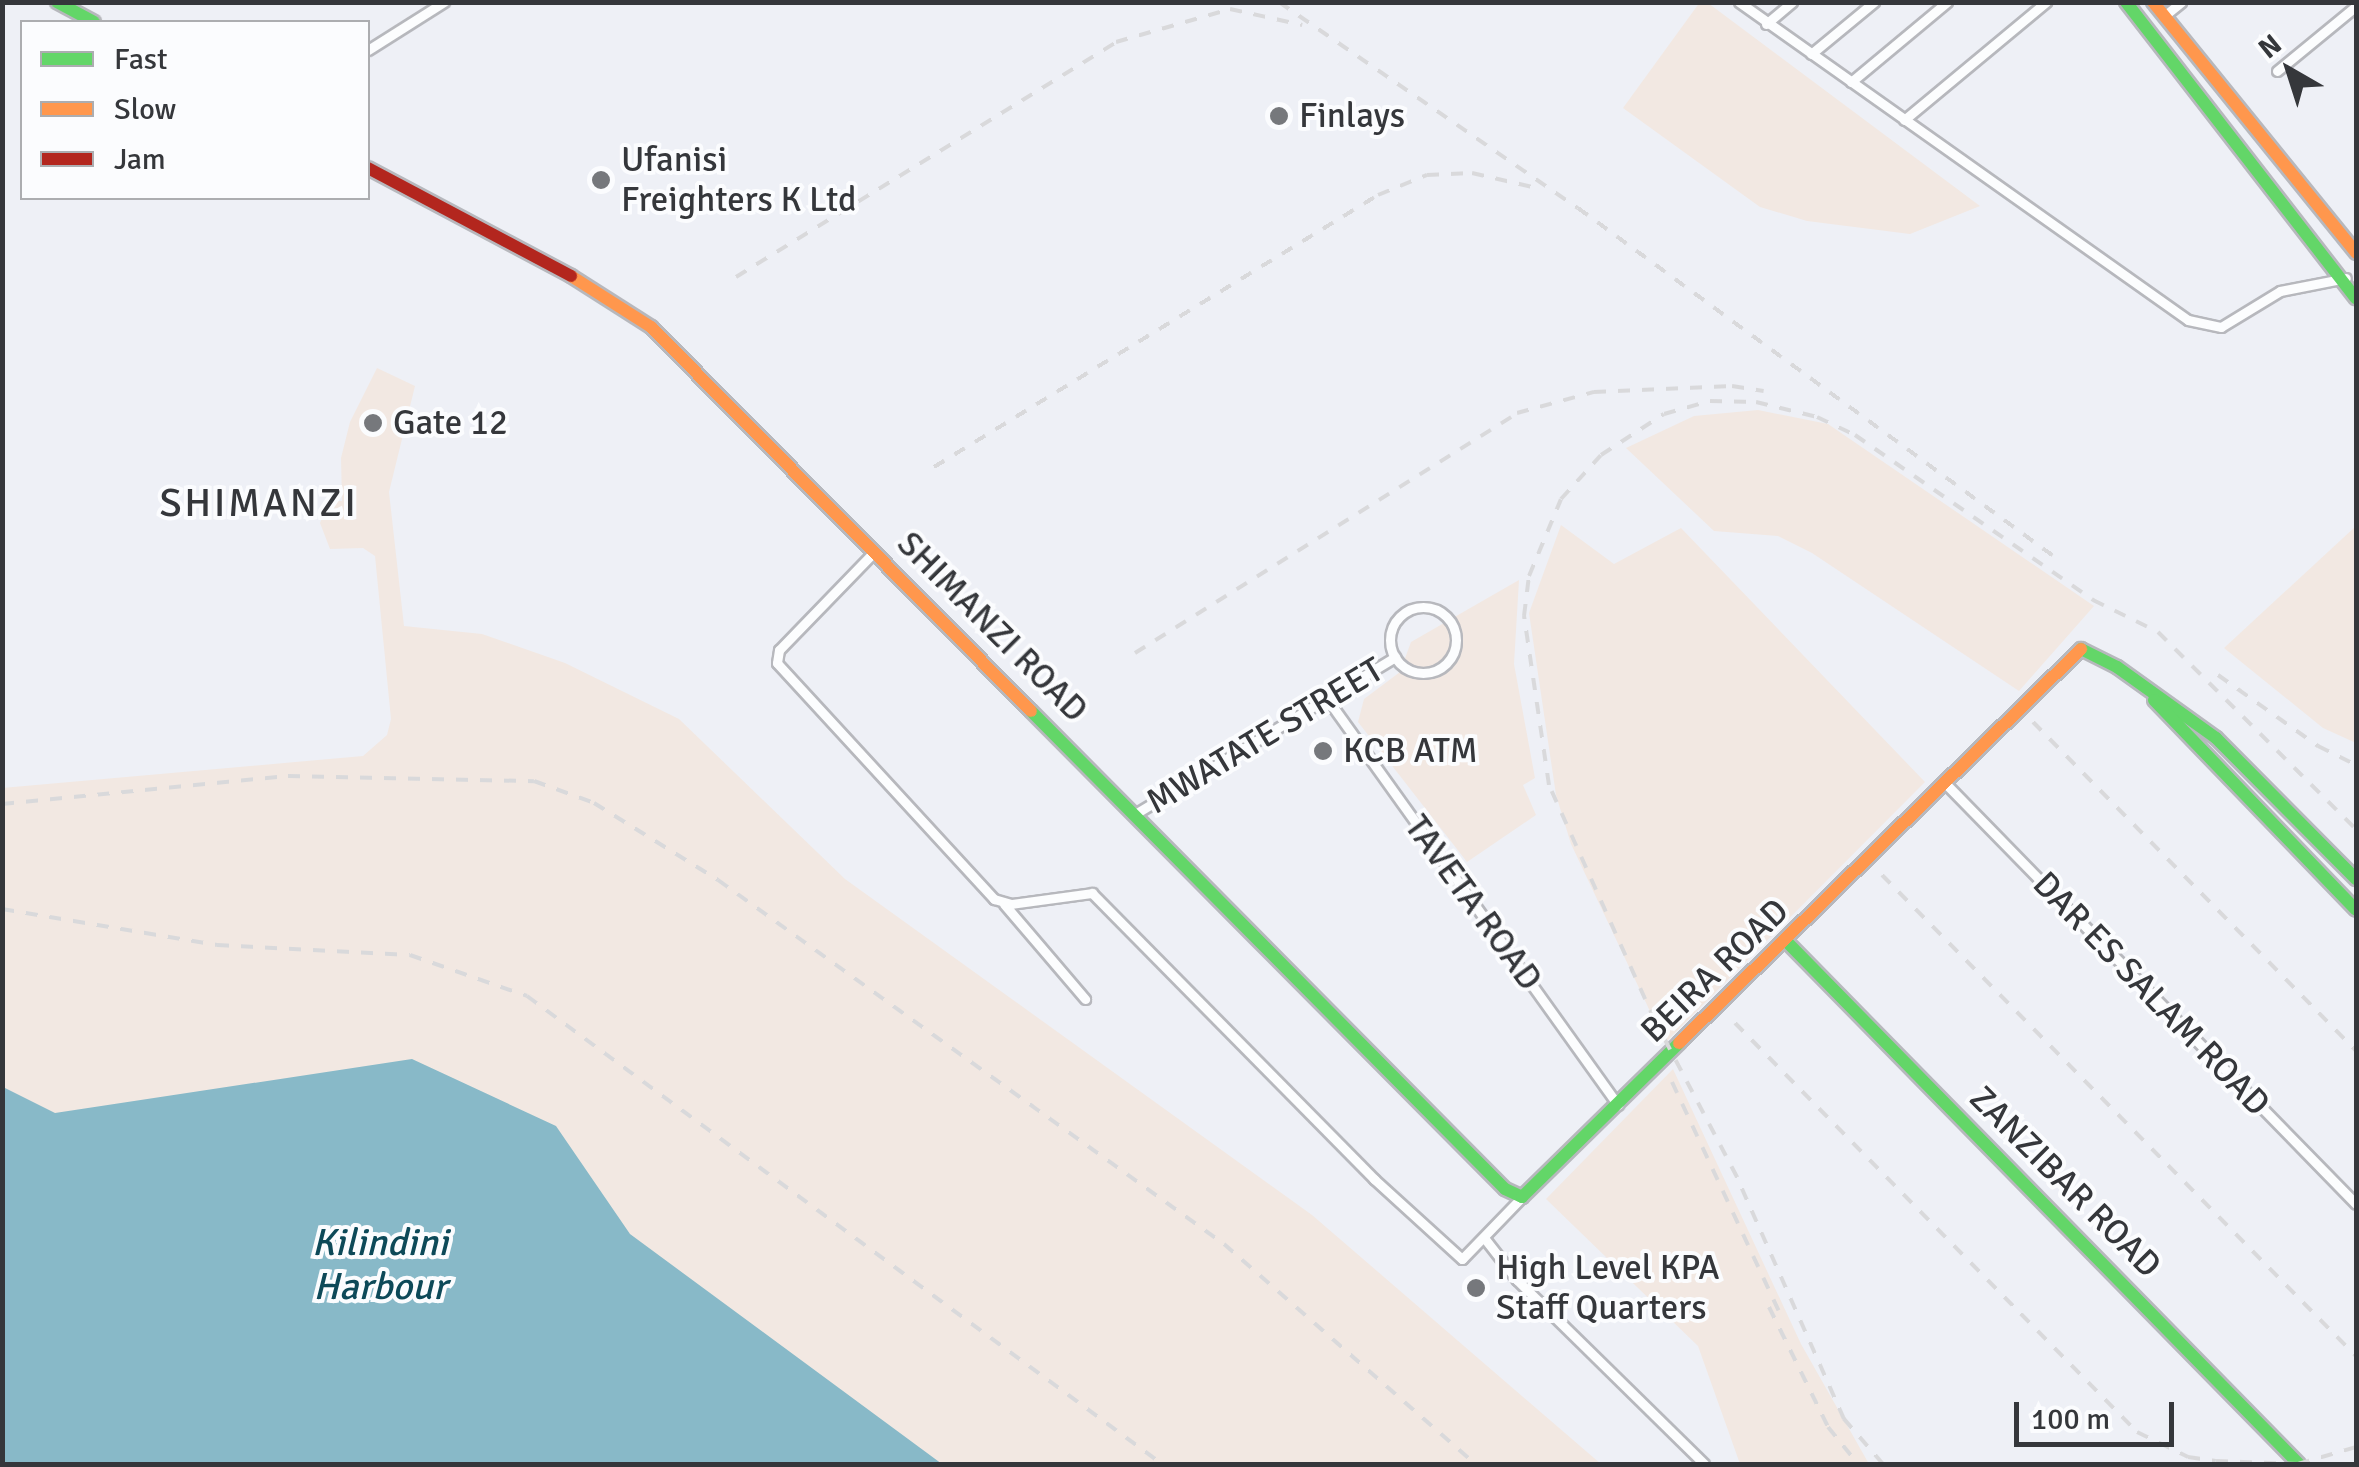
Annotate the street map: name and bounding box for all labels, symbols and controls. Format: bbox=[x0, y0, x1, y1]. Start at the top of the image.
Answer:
legend bbox=[20, 20, 370, 200]
north arrow bbox=[2239, 20, 2339, 120]
text: N bbox=[2252, 27, 2288, 66]
text: Fast bbox=[114, 41, 167, 78]
text: Slow bbox=[114, 91, 176, 128]
place label: Finlays bbox=[1299, 95, 1405, 137]
marker: Finlays bbox=[1268, 105, 1290, 127]
place label: Ufanisi Freighters K Ltd bbox=[621, 139, 857, 221]
text: Jam bbox=[114, 141, 166, 178]
marker: Ufanisi Freighters K Ltd bbox=[590, 169, 612, 191]
place label: Gate 12 bbox=[393, 402, 508, 444]
marker: Gate 12 bbox=[362, 412, 384, 434]
district label: SHIMANZI bbox=[159, 479, 359, 527]
street label: SHIMANZI ROAD bbox=[888, 523, 1096, 731]
street label: MWATATE STREET bbox=[1139, 649, 1391, 823]
place label: KCB ATM bbox=[1343, 730, 1478, 772]
marker: KCB ATM bbox=[1312, 740, 1334, 762]
street label: TAVETA ROAD bbox=[1395, 807, 1551, 999]
street label: DAR ES SALAM ROAD bbox=[2024, 863, 2278, 1125]
street label: BEIRA ROAD bbox=[1633, 890, 1797, 1052]
street label: ZANZIBAR ROAD bbox=[1961, 1078, 2169, 1286]
water label: Kilindini Harbour bbox=[312, 1220, 448, 1310]
place label: High Level KPA Staff Quarters bbox=[1496, 1247, 1720, 1329]
marker: High Level KPA Staff Quarters bbox=[1465, 1277, 1487, 1299]
scale bar bbox=[2019, 1382, 2179, 1444]
text: 100 m bbox=[2031, 1401, 2110, 1438]

